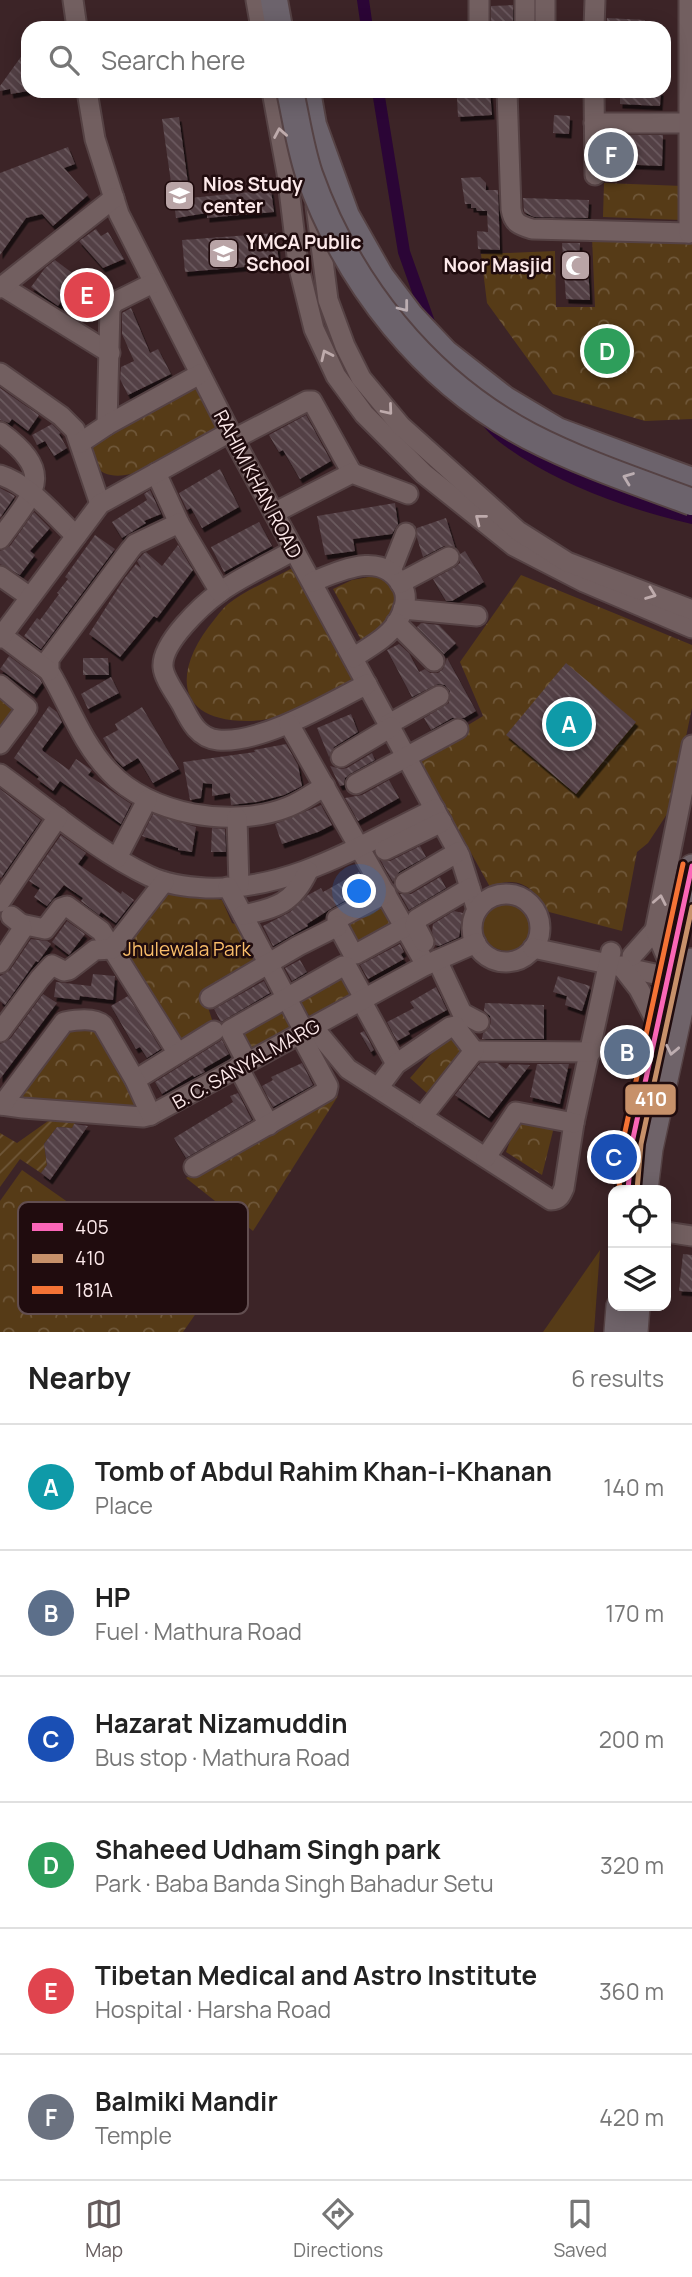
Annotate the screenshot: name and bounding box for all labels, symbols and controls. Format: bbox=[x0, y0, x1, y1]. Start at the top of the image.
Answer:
search box bbox=[21, 21, 671, 98]
icon: search bbox=[45, 41, 83, 79]
text: Search here bbox=[101, 42, 246, 78]
one-way arrow bbox=[273, 127, 288, 139]
pin: F bbox=[588, 129, 634, 181]
place label: Nios Study center bbox=[203, 171, 303, 219]
school or university icon: Nios Study center bbox=[163, 178, 197, 212]
place label: YMCA Public School bbox=[246, 229, 361, 277]
school or university icon: YMCA Public School bbox=[206, 236, 240, 270]
mosque icon: Noor Masjid bbox=[558, 248, 592, 282]
place label: Noor Masjid bbox=[443, 252, 552, 278]
pin: E bbox=[64, 269, 110, 321]
one-way arrow bbox=[395, 300, 408, 312]
pin: D bbox=[584, 325, 630, 377]
one-way arrow bbox=[320, 349, 334, 362]
one-way arrow bbox=[380, 402, 392, 415]
street label: RAHIM KHAN ROAD bbox=[208, 405, 308, 563]
one-way arrow bbox=[622, 472, 634, 486]
one-way arrow bbox=[475, 515, 487, 528]
one-way arrow bbox=[644, 586, 656, 600]
pin: A bbox=[546, 698, 592, 750]
your location bbox=[342, 874, 376, 908]
one-way arrow bbox=[652, 894, 667, 906]
park label: Jhulewala Park bbox=[123, 936, 251, 962]
street label: B. C. SANYAL MARG bbox=[168, 1013, 324, 1115]
pin: B bbox=[604, 1026, 650, 1078]
one-way arrow bbox=[666, 1044, 681, 1056]
line badge: 410 bbox=[624, 1083, 677, 1116]
text: 410 bbox=[635, 1086, 667, 1112]
pin: C bbox=[591, 1131, 637, 1183]
map controls bbox=[608, 1185, 671, 1311]
button: locate bbox=[608, 1185, 671, 1248]
legend bbox=[18, 1202, 248, 1314]
text: 405 bbox=[75, 1214, 109, 1240]
text: 410 bbox=[75, 1245, 105, 1271]
button: layers bbox=[608, 1248, 671, 1311]
text: 181A bbox=[75, 1277, 113, 1303]
text: Nearby bbox=[28, 1357, 131, 1398]
text: 6 results bbox=[571, 1362, 664, 1394]
text: Tomb of Abdul Rahim Khan-i-Khanan bbox=[95, 1453, 552, 1489]
text: A bbox=[43, 1471, 59, 1503]
text: 140 m bbox=[603, 1471, 664, 1503]
text: Place bbox=[95, 1489, 153, 1521]
text: HP bbox=[95, 1579, 130, 1615]
text: B bbox=[44, 1597, 58, 1629]
text: 170 m bbox=[605, 1597, 664, 1629]
text: Fuel · Mathura Road bbox=[95, 1615, 302, 1647]
text: Hazarat Nizamuddin bbox=[95, 1705, 348, 1741]
text: C bbox=[43, 1723, 60, 1755]
text: 200 m bbox=[599, 1723, 664, 1755]
text: Bus stop · Mathura Road bbox=[95, 1741, 350, 1773]
text: Shaheed Udham Singh park bbox=[95, 1831, 440, 1867]
text: D bbox=[43, 1849, 59, 1881]
text: 320 m bbox=[600, 1849, 664, 1881]
text: Park · Baba Banda Singh Bahadur Setu bbox=[95, 1867, 494, 1899]
text: Tibetan Medical and Astro Institute bbox=[95, 1957, 537, 1993]
text: E bbox=[44, 1975, 58, 2007]
text: 360 m bbox=[599, 1975, 664, 2007]
text: Hospital · Harsha Road bbox=[95, 1993, 331, 2025]
text: Balmiki Mandir bbox=[95, 2083, 278, 2119]
text: F bbox=[45, 2101, 57, 2133]
text: 420 m bbox=[599, 2101, 664, 2133]
text: Temple bbox=[95, 2119, 172, 2151]
tab: Map bbox=[85, 2195, 123, 2263]
tab: Directions bbox=[293, 2195, 383, 2263]
tab: Saved bbox=[553, 2195, 607, 2263]

